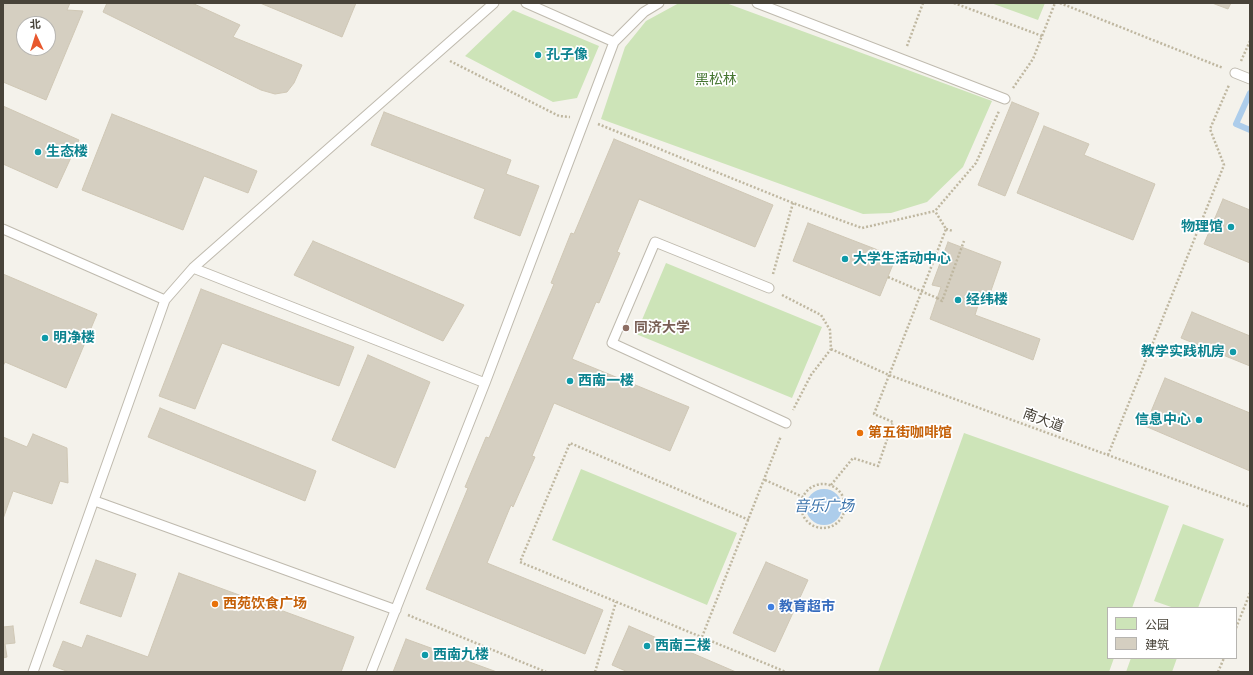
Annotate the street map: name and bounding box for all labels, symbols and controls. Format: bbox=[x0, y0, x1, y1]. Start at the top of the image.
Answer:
north arrow bbox=[16, 16, 56, 56]
text: 北 bbox=[29, 18, 41, 31]
place label: 孔子像 bbox=[546, 47, 588, 63]
marker: 孔子像 bbox=[533, 50, 543, 60]
park label: 黑松林 bbox=[695, 72, 737, 88]
place label: 生态楼 bbox=[46, 144, 88, 160]
marker: 生态楼 bbox=[33, 147, 43, 157]
place label: 物理馆 bbox=[1181, 219, 1223, 235]
marker: 物理馆 bbox=[1226, 222, 1236, 232]
place label: 大学生活动中心 bbox=[853, 251, 951, 267]
marker: 大学生活动中心 bbox=[840, 254, 850, 264]
place label: 经纬楼 bbox=[966, 292, 1008, 308]
marker: 经纬楼 bbox=[953, 295, 963, 305]
place label: 同济大学 bbox=[634, 320, 690, 336]
marker: 同济大学 bbox=[621, 323, 631, 333]
place label: 明净楼 bbox=[53, 330, 95, 346]
marker: 明净楼 bbox=[40, 333, 50, 343]
place label: 教学实践机房 bbox=[1141, 344, 1225, 360]
marker: 教学实践机房 bbox=[1228, 347, 1238, 357]
place label: 西南一楼 bbox=[578, 373, 634, 389]
marker: 西南一楼 bbox=[565, 376, 575, 386]
street label: 南大道 bbox=[1020, 406, 1066, 436]
place label: 信息中心 bbox=[1135, 412, 1191, 428]
marker: 信息中心 bbox=[1194, 415, 1204, 425]
place label: 第五街咖啡馆 bbox=[868, 425, 952, 441]
marker: 第五街咖啡馆 bbox=[855, 428, 865, 438]
water label: 音乐广场 bbox=[794, 498, 854, 516]
place label: 西苑饮食广场 bbox=[223, 596, 307, 612]
marker: 西苑饮食广场 bbox=[210, 599, 220, 609]
place label: 教育超市 bbox=[779, 599, 835, 615]
marker: 教育超市 bbox=[766, 602, 776, 612]
legend bbox=[1107, 607, 1237, 659]
text: 公园 bbox=[1145, 618, 1169, 632]
place label: 西南三楼 bbox=[655, 638, 711, 654]
text: 建筑 bbox=[1145, 638, 1169, 652]
marker: 西南三楼 bbox=[642, 641, 652, 651]
place label: 西南九楼 bbox=[433, 647, 489, 663]
marker: 西南九楼 bbox=[420, 650, 430, 660]

